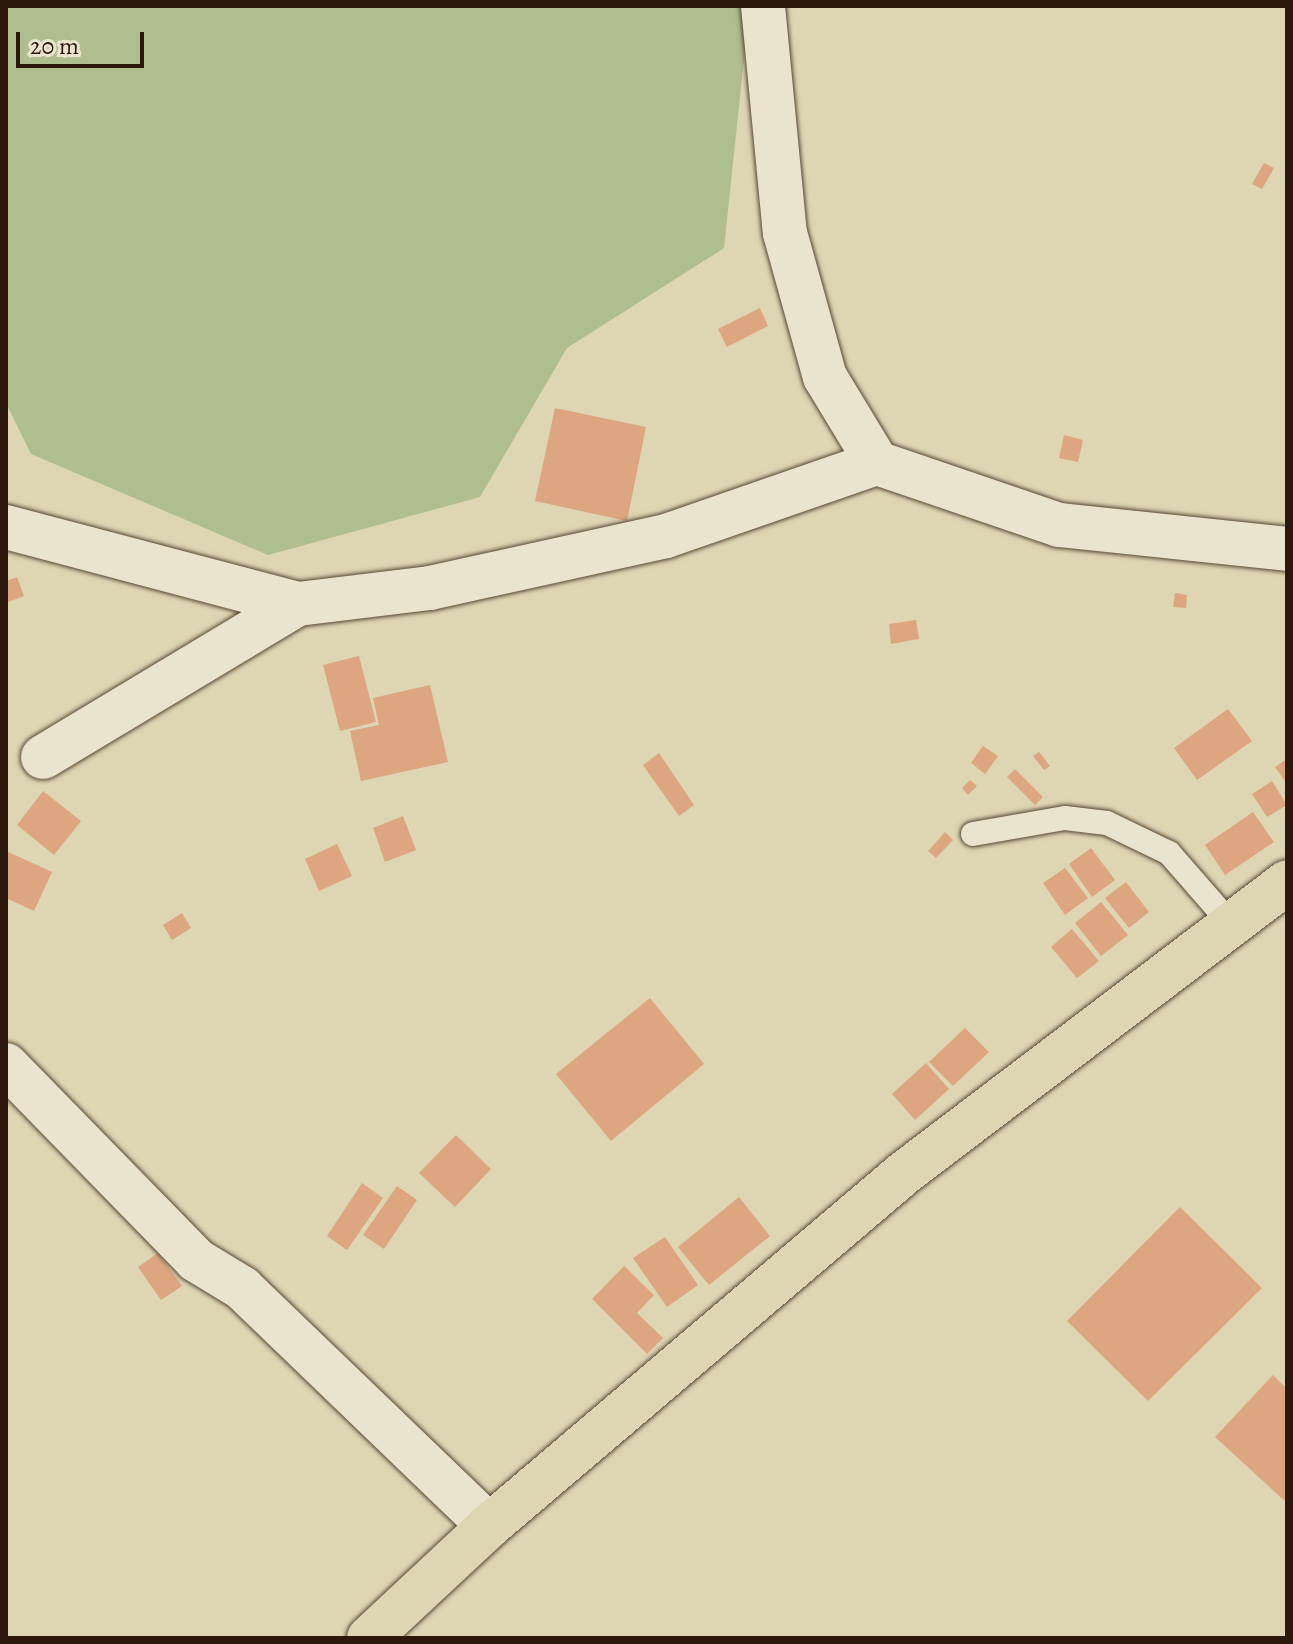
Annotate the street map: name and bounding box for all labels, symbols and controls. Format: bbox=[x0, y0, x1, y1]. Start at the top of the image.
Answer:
scale bar bbox=[20, 16, 148, 66]
text: 20 m bbox=[30, 30, 79, 62]

